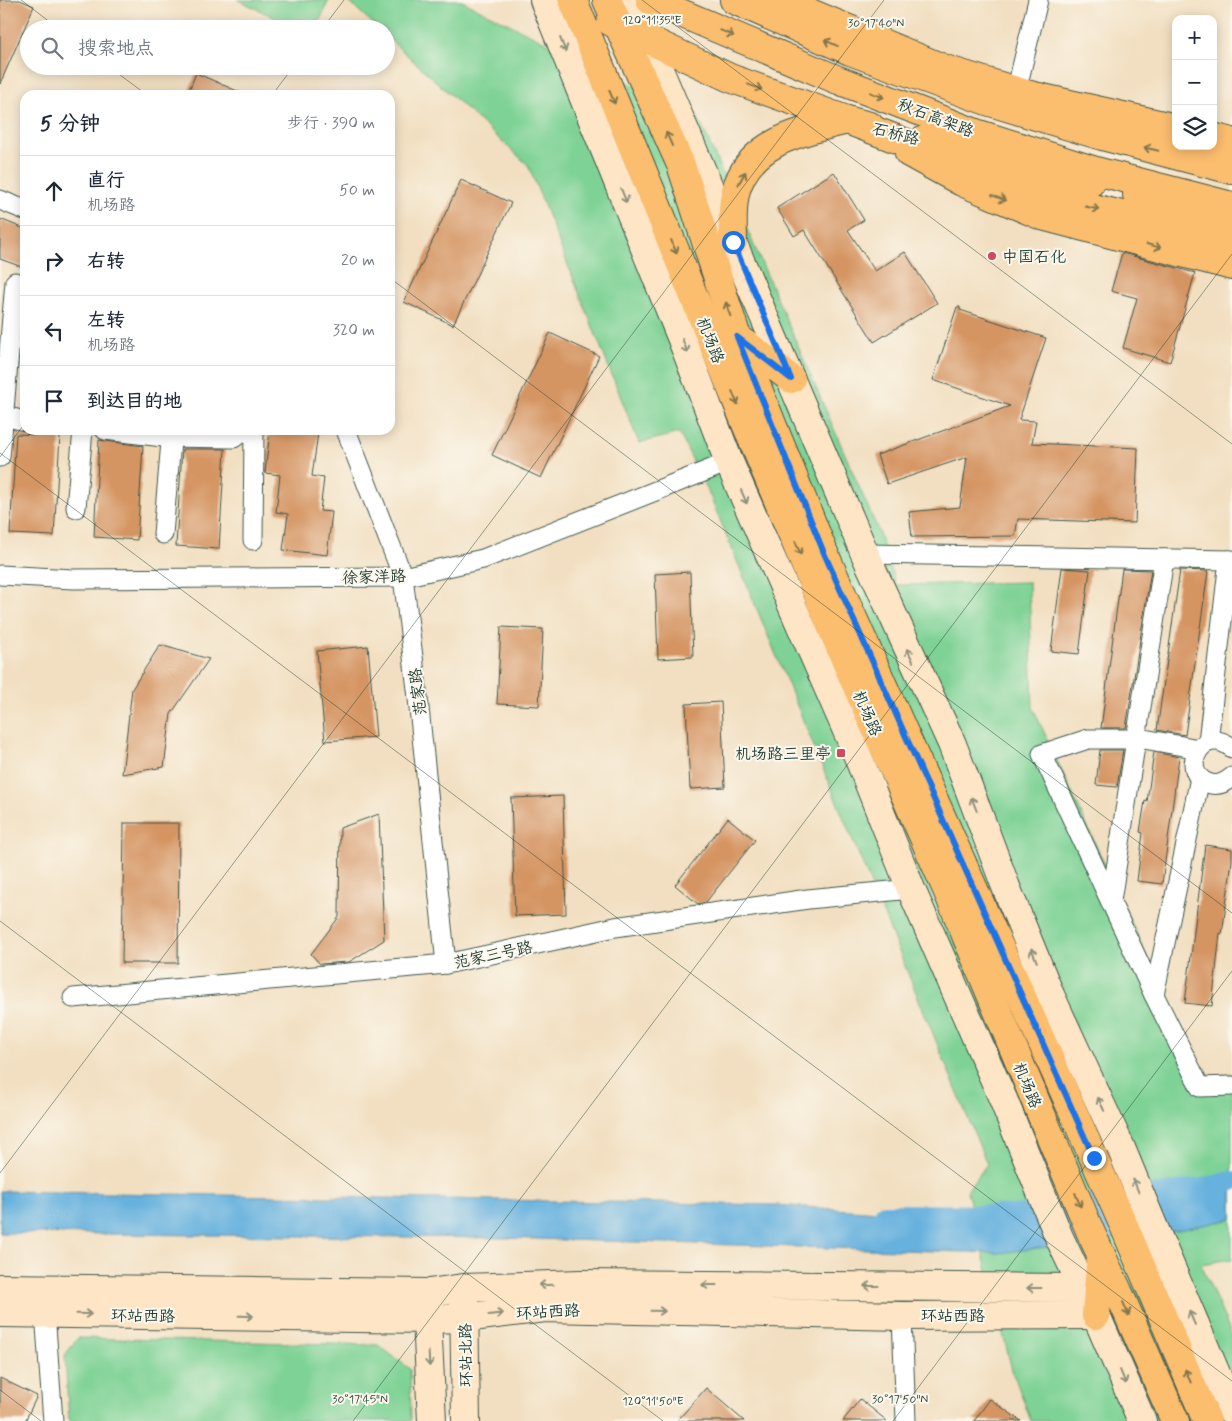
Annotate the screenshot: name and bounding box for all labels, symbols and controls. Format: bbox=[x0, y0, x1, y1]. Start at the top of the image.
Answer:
text: 120°11'35"E bbox=[622, 13, 682, 29]
map controls bbox=[1172, 15, 1217, 150]
button: + bbox=[1172, 15, 1217, 60]
text: 30°17'40"N bbox=[848, 16, 904, 32]
search box bbox=[20, 20, 395, 75]
one-way arrow bbox=[719, 29, 734, 39]
icon: search bbox=[38, 34, 66, 62]
text: 搜索地点 bbox=[78, 36, 154, 61]
one-way arrow bbox=[558, 37, 568, 52]
one-way arrow bbox=[824, 37, 839, 47]
button: − bbox=[1172, 60, 1217, 105]
one-way arrow bbox=[747, 83, 762, 92]
one-way arrow bbox=[608, 89, 618, 104]
one-way arrow bbox=[869, 91, 885, 100]
street label: 秋石高架路 bbox=[894, 94, 977, 143]
button: layers bbox=[1172, 105, 1217, 150]
text: 5 分钟 bbox=[40, 110, 100, 138]
text: 步行 · 390 m bbox=[287, 113, 375, 134]
street label: 石桥路 bbox=[870, 118, 921, 150]
one-way arrow bbox=[664, 132, 674, 147]
one-way arrow bbox=[1143, 144, 1159, 153]
text: 直行 bbox=[87, 168, 125, 193]
one-way arrow bbox=[737, 170, 747, 185]
icon: ahead bbox=[40, 177, 68, 205]
text: 50 m bbox=[339, 180, 375, 201]
one-way arrow bbox=[620, 187, 629, 203]
one-way arrow bbox=[991, 193, 1006, 203]
text: 机场路 bbox=[87, 195, 135, 216]
one-way arrow bbox=[1083, 204, 1099, 213]
route start bbox=[722, 231, 745, 254]
one-way arrow bbox=[670, 239, 679, 255]
one-way arrow bbox=[1146, 242, 1162, 252]
icon: right bbox=[40, 247, 68, 275]
place label: 中国石化 bbox=[1002, 247, 1066, 268]
text: 右转 bbox=[87, 249, 125, 274]
text: 20 m bbox=[341, 250, 375, 271]
marker: 中国石化 bbox=[986, 250, 998, 262]
one-way arrow bbox=[723, 302, 733, 318]
text: 左转 bbox=[87, 308, 125, 333]
street label: 机场路 bbox=[691, 314, 728, 367]
icon: left bbox=[40, 317, 68, 345]
text: 320 m bbox=[333, 320, 375, 341]
text: 机场路 bbox=[87, 335, 135, 356]
one-way arrow bbox=[681, 338, 690, 353]
icon: arrive bbox=[40, 387, 68, 415]
text: 到达目的地 bbox=[87, 389, 182, 414]
one-way arrow bbox=[731, 390, 740, 405]
one-way arrow bbox=[740, 489, 750, 504]
one-way arrow bbox=[793, 540, 803, 555]
street label: 徐家洋路 bbox=[342, 566, 406, 589]
one-way arrow bbox=[905, 648, 914, 663]
street label: 范家路 bbox=[405, 667, 432, 717]
street label: 机场路 bbox=[847, 687, 886, 740]
place label: 机场路三里亭 bbox=[735, 744, 831, 765]
marker: 机场路三里亭 bbox=[835, 747, 847, 759]
one-way arrow bbox=[969, 797, 978, 812]
street label: 范家三号路 bbox=[452, 937, 535, 974]
one-way arrow bbox=[1028, 948, 1037, 963]
street label: 机场路 bbox=[1008, 1059, 1046, 1112]
one-way arrow bbox=[1095, 1096, 1105, 1111]
route end bbox=[1083, 1147, 1106, 1170]
one-way arrow bbox=[1131, 1178, 1140, 1193]
one-way arrow bbox=[1073, 1192, 1083, 1207]
one-way arrow bbox=[701, 1280, 717, 1290]
one-way arrow bbox=[538, 1281, 554, 1290]
one-way arrow bbox=[863, 1281, 880, 1291]
one-way arrow bbox=[1026, 1283, 1042, 1293]
street label: 环站西路 bbox=[516, 1300, 581, 1325]
one-way arrow bbox=[1122, 1301, 1132, 1316]
street label: 环站西路 bbox=[111, 1305, 175, 1328]
one-way arrow bbox=[650, 1306, 666, 1315]
street label: 环站西路 bbox=[921, 1306, 985, 1327]
one-way arrow bbox=[75, 1309, 91, 1319]
one-way arrow bbox=[488, 1309, 504, 1319]
one-way arrow bbox=[238, 1311, 254, 1321]
one-way arrow bbox=[1187, 1311, 1196, 1326]
street label: 环站北路 bbox=[455, 1323, 478, 1387]
one-way arrow bbox=[424, 1351, 433, 1367]
one-way arrow bbox=[1118, 1369, 1128, 1384]
one-way arrow bbox=[1182, 1369, 1192, 1384]
text: 30°17'45"N bbox=[332, 1392, 388, 1408]
text: 30°17'50"N bbox=[872, 1392, 928, 1408]
text: 120°11'50"E bbox=[622, 1394, 684, 1410]

